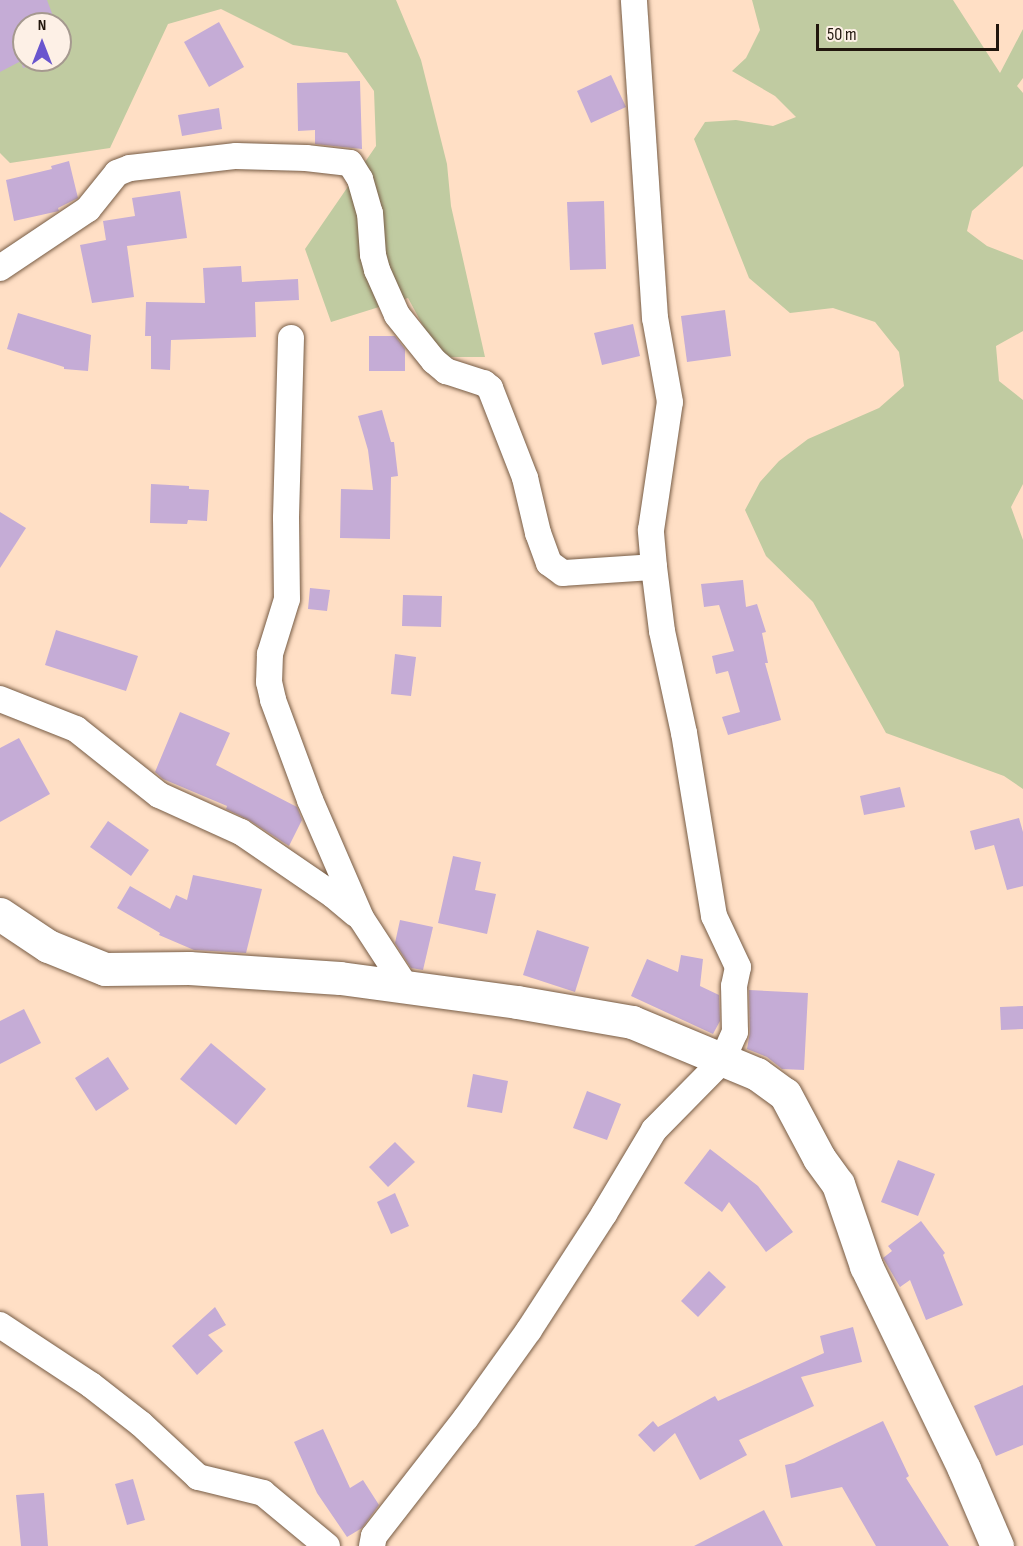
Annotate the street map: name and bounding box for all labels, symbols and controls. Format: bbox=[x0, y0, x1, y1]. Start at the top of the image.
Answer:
north arrow bbox=[12, 12, 72, 72]
scale bar bbox=[819, 12, 1002, 50]
text: N bbox=[38, 16, 46, 35]
text: 50 m bbox=[827, 24, 857, 45]

